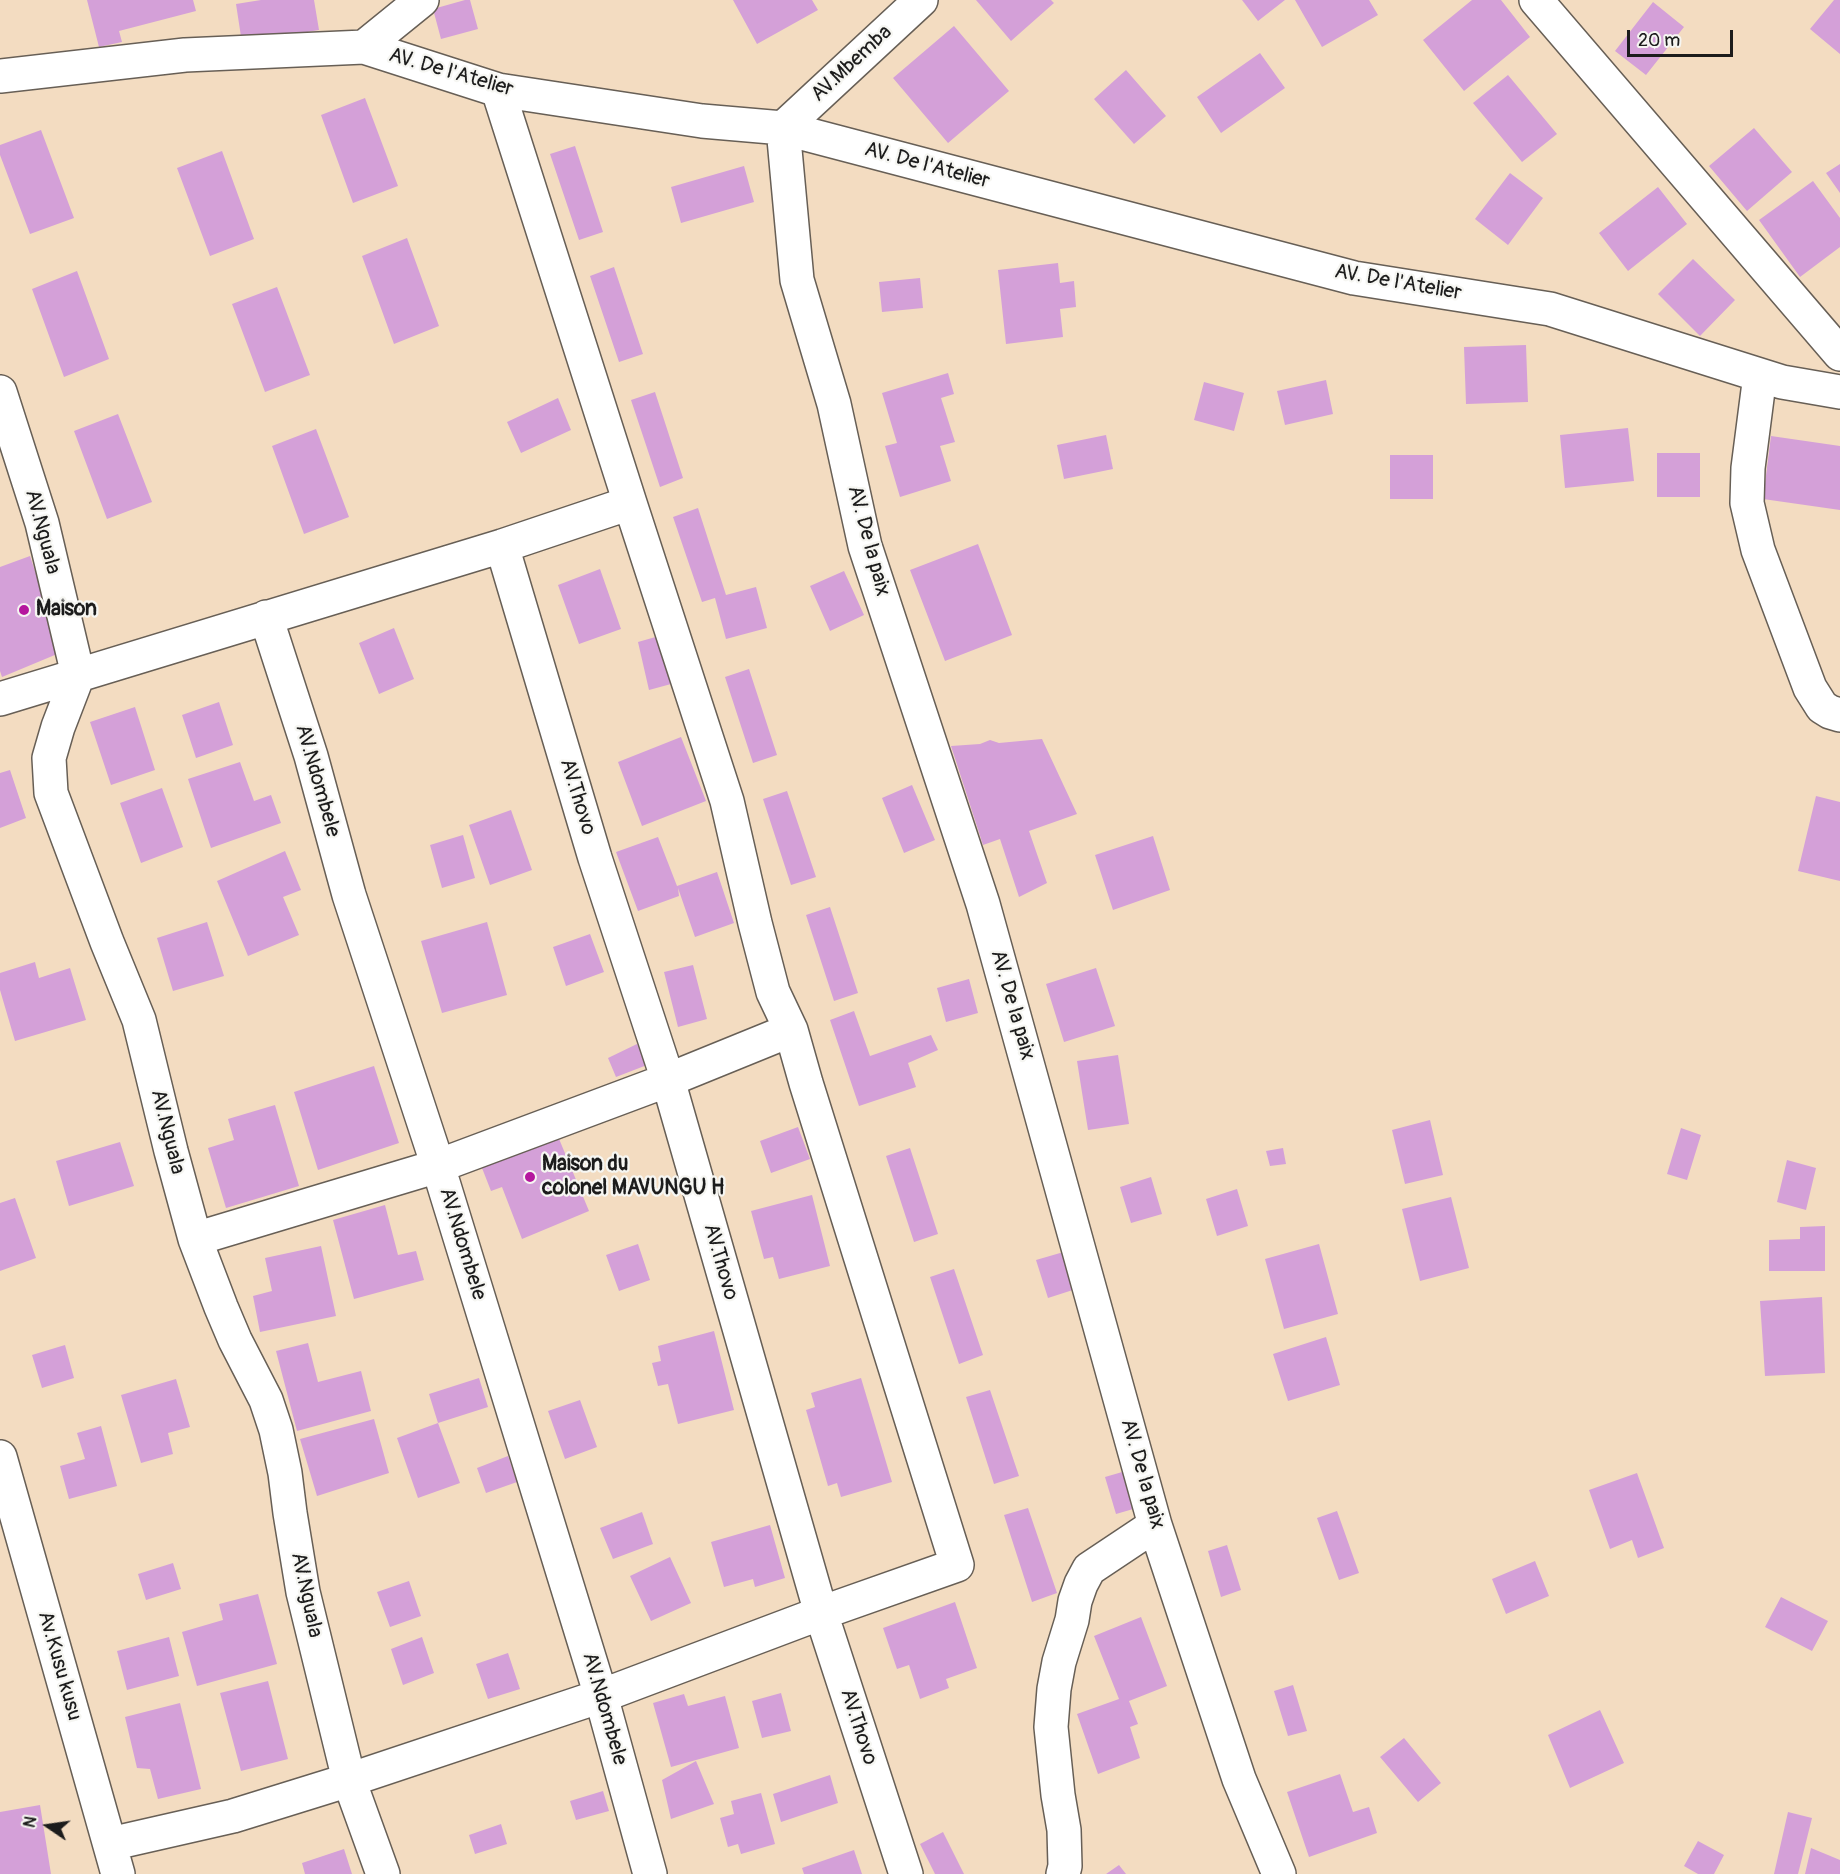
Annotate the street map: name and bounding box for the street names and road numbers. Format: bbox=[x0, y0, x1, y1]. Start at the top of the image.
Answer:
street label: AV.Mbemba bbox=[806, 20, 898, 108]
street label: AV. De l'Atelier bbox=[386, 43, 516, 103]
street label: AV. De l'Atelier bbox=[862, 137, 992, 195]
street label: AV. De l'Atelier bbox=[1333, 259, 1463, 307]
street label: AV. De la paix bbox=[841, 483, 895, 599]
street label: AV.Nguala bbox=[19, 487, 65, 577]
street label: AV.Ndombele bbox=[289, 722, 345, 840]
street label: AV.Thovo bbox=[553, 756, 601, 838]
street label: AV. De la paix bbox=[984, 947, 1040, 1063]
street label: AV.Nguala bbox=[144, 1087, 190, 1177]
street label: AV.Ndombele bbox=[433, 1185, 491, 1303]
street label: AV.Thovo bbox=[697, 1221, 743, 1303]
street label: AV. De la paix bbox=[1114, 1416, 1170, 1532]
street label: AV.Nguala bbox=[285, 1550, 327, 1640]
street label: Av.Kusu kusu bbox=[31, 1608, 87, 1724]
street label: AV.Ndombele bbox=[576, 1650, 632, 1768]
street label: AV.Thovo bbox=[834, 1686, 882, 1768]

